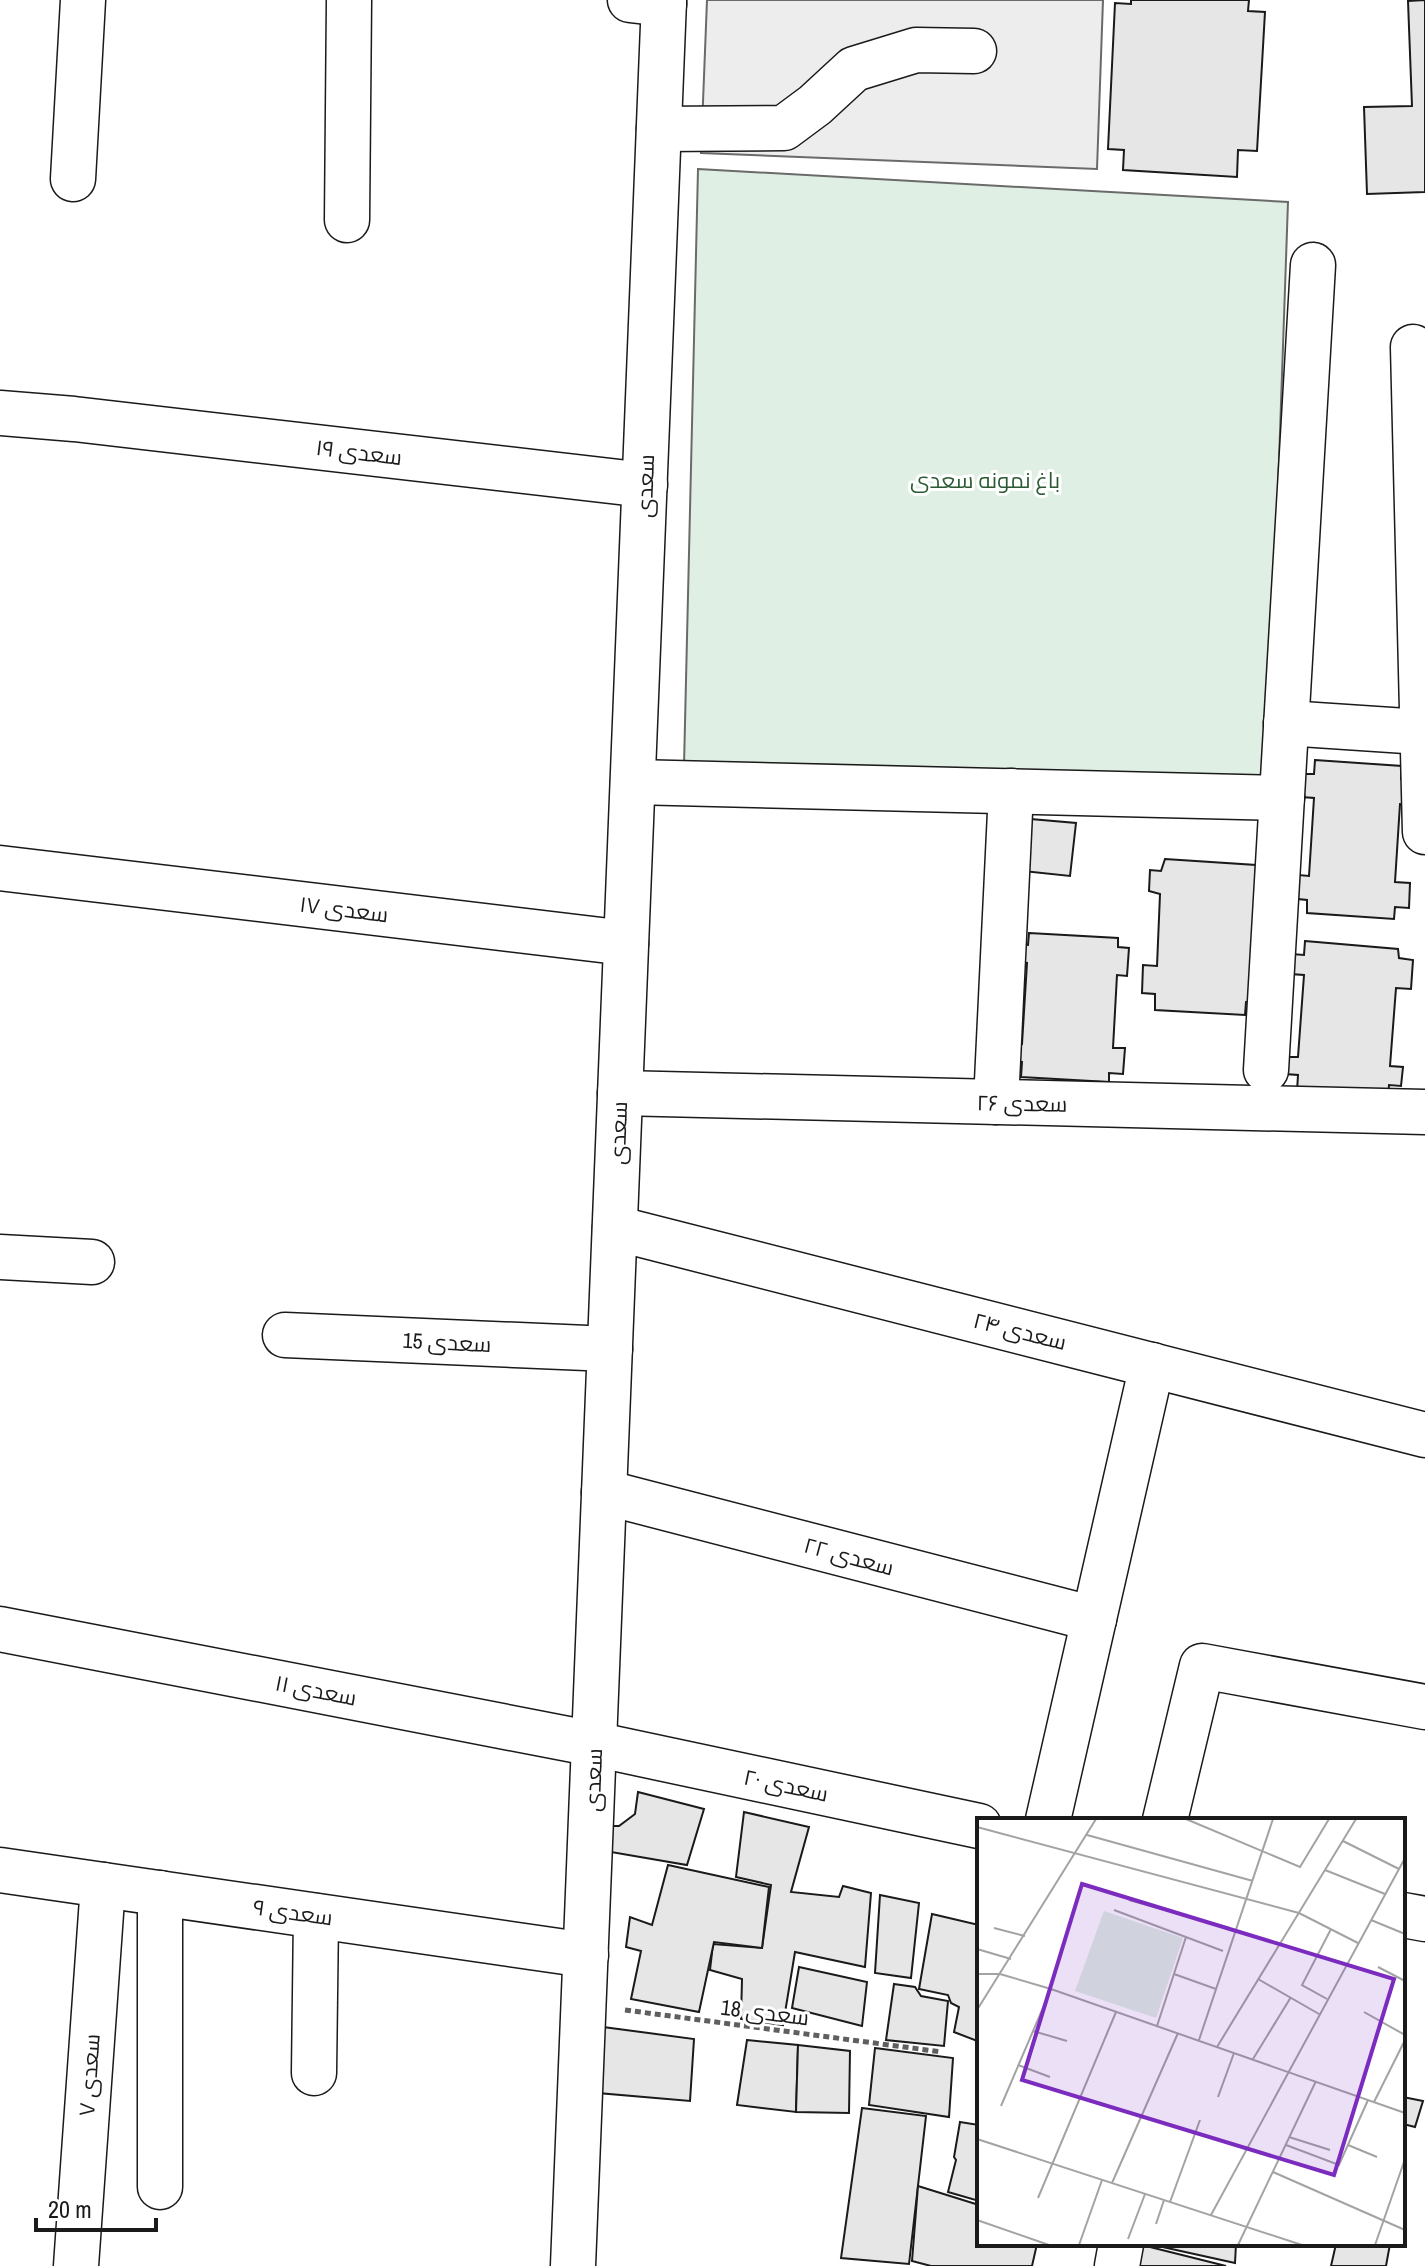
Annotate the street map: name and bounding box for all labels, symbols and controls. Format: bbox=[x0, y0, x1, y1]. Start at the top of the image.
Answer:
street label: سعدی ۱۹ bbox=[314, 432, 404, 472]
street label: سعدی bbox=[629, 454, 661, 518]
park label: باغ نمونه سعدی bbox=[910, 465, 1060, 495]
street label: سعدی ۱۷ bbox=[298, 889, 390, 929]
street label: سعدی ۲۶ bbox=[976, 1087, 1068, 1119]
street label: سعدی bbox=[602, 1101, 634, 1165]
street label: سعدی ۲۴ bbox=[970, 1305, 1070, 1357]
street label: سعدی 15 bbox=[402, 1325, 492, 1359]
street label: سعدی ۲۲ bbox=[801, 1530, 897, 1582]
street label: سعدی ۱۱ bbox=[273, 1667, 359, 1713]
street label: سعدی bbox=[577, 1748, 609, 1812]
street label: سعدی ۲۰ bbox=[741, 1761, 831, 1809]
inset map bbox=[977, 1818, 1405, 2246]
street label: سعدی ۹ bbox=[251, 1892, 335, 1932]
street label: سعدی 18 bbox=[719, 1992, 811, 2032]
street label: سعدی ۷ bbox=[71, 2033, 107, 2117]
scale bar bbox=[36, 2182, 156, 2232]
text: 20 m bbox=[48, 2193, 92, 2225]

